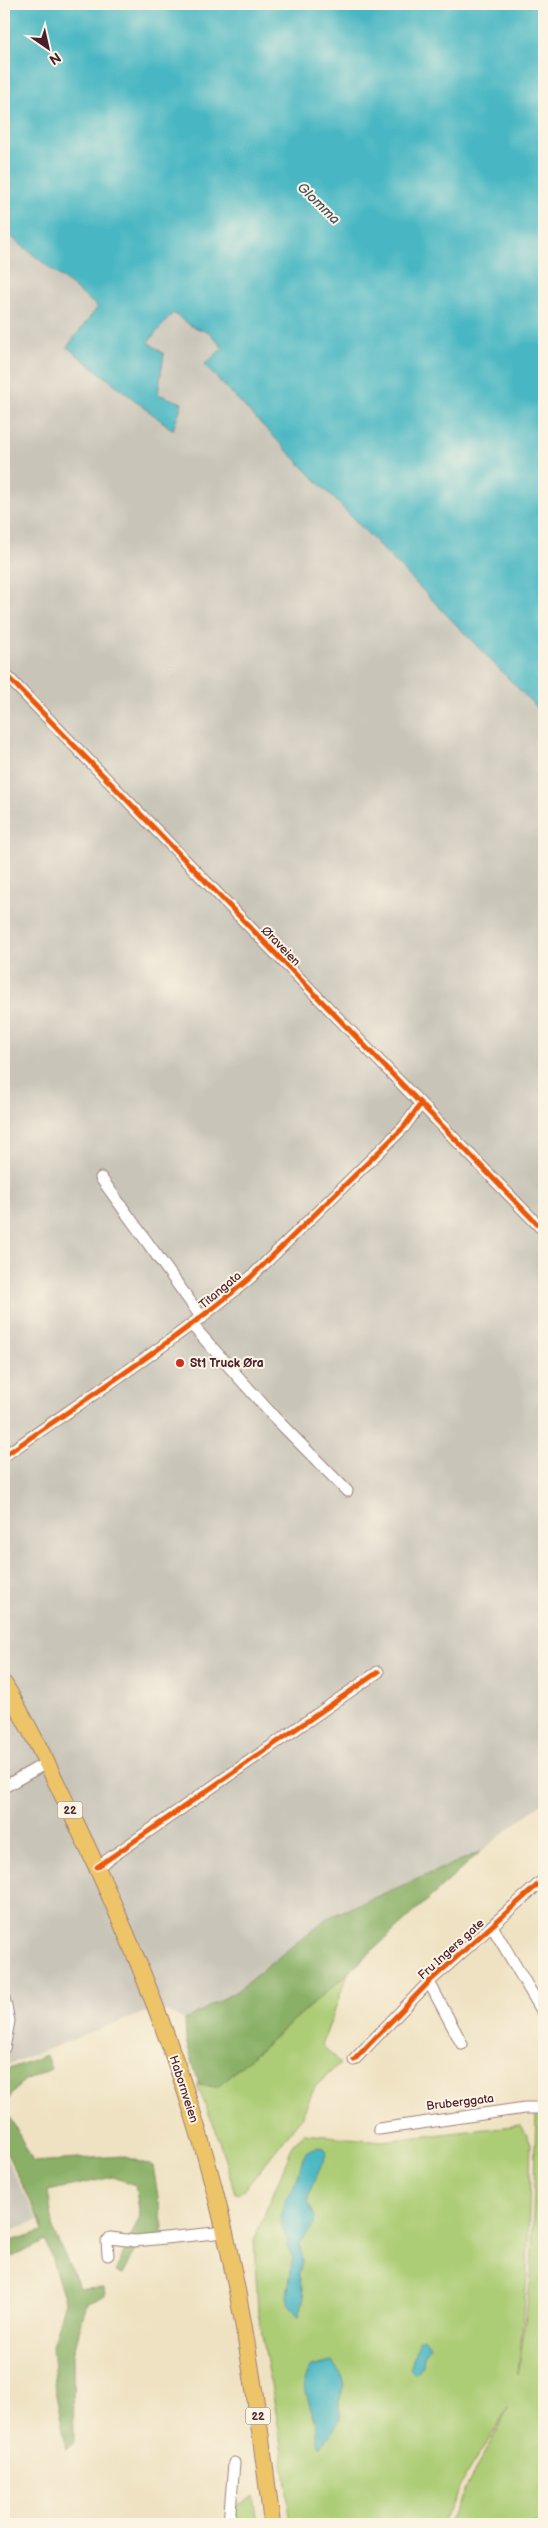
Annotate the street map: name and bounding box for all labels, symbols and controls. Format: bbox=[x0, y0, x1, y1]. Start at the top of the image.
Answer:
north arrow bbox=[22, 22, 72, 72]
text: N bbox=[46, 48, 64, 68]
water label: Glomma bbox=[294, 179, 344, 228]
street label: Øraveien bbox=[258, 923, 303, 970]
street label: Titangata bbox=[196, 1268, 245, 1312]
place label: St1 Truck Øra bbox=[190, 1356, 264, 1371]
marker: St1 Truck Øra bbox=[174, 1357, 186, 1369]
road number: 22 bbox=[58, 1802, 82, 1818]
street label: Fru Ingers gate bbox=[415, 1916, 487, 1983]
street label: Habornveien bbox=[166, 2054, 201, 2125]
street label: Bruberggata bbox=[425, 2091, 495, 2114]
road number: 22 bbox=[246, 2408, 270, 2424]

